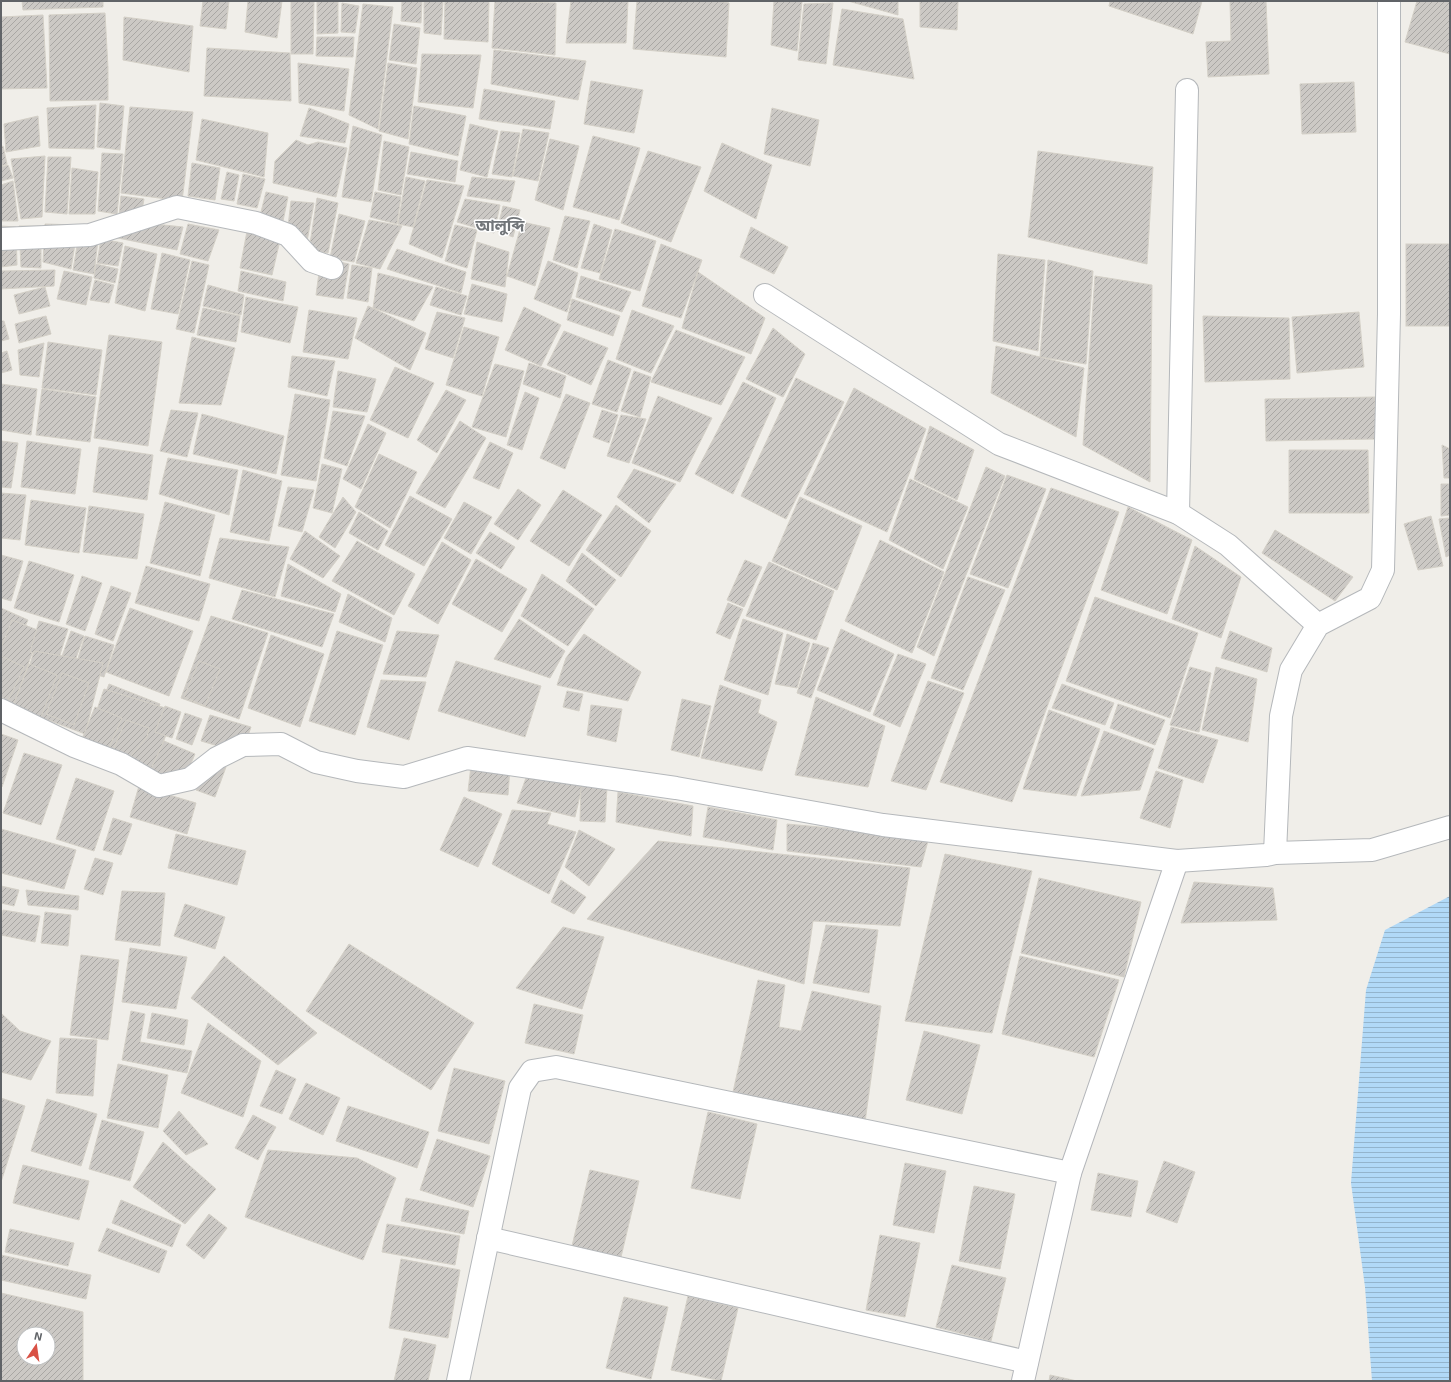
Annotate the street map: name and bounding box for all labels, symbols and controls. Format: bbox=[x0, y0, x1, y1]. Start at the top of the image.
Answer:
district label: আলুব্দি bbox=[474, 215, 525, 236]
north arrow bbox=[16, 1326, 56, 1366]
text: N bbox=[33, 1329, 44, 1343]

